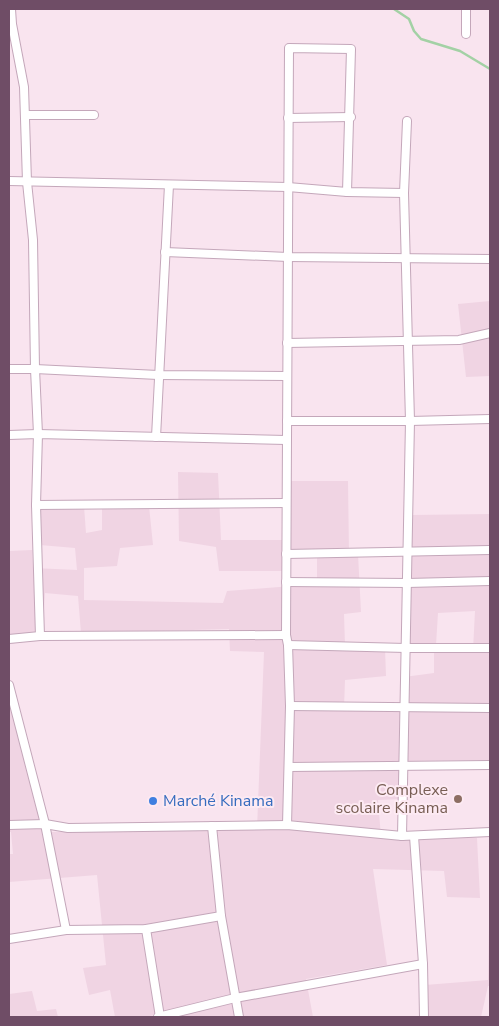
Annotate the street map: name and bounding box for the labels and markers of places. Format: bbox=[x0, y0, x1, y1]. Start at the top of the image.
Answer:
place label: Complexe scolaire Kinama bbox=[336, 779, 448, 819]
place label: Marché Kinama bbox=[163, 790, 273, 812]
marker: Complexe scolaire Kinama bbox=[452, 793, 464, 805]
marker: Marché Kinama bbox=[147, 795, 159, 807]

